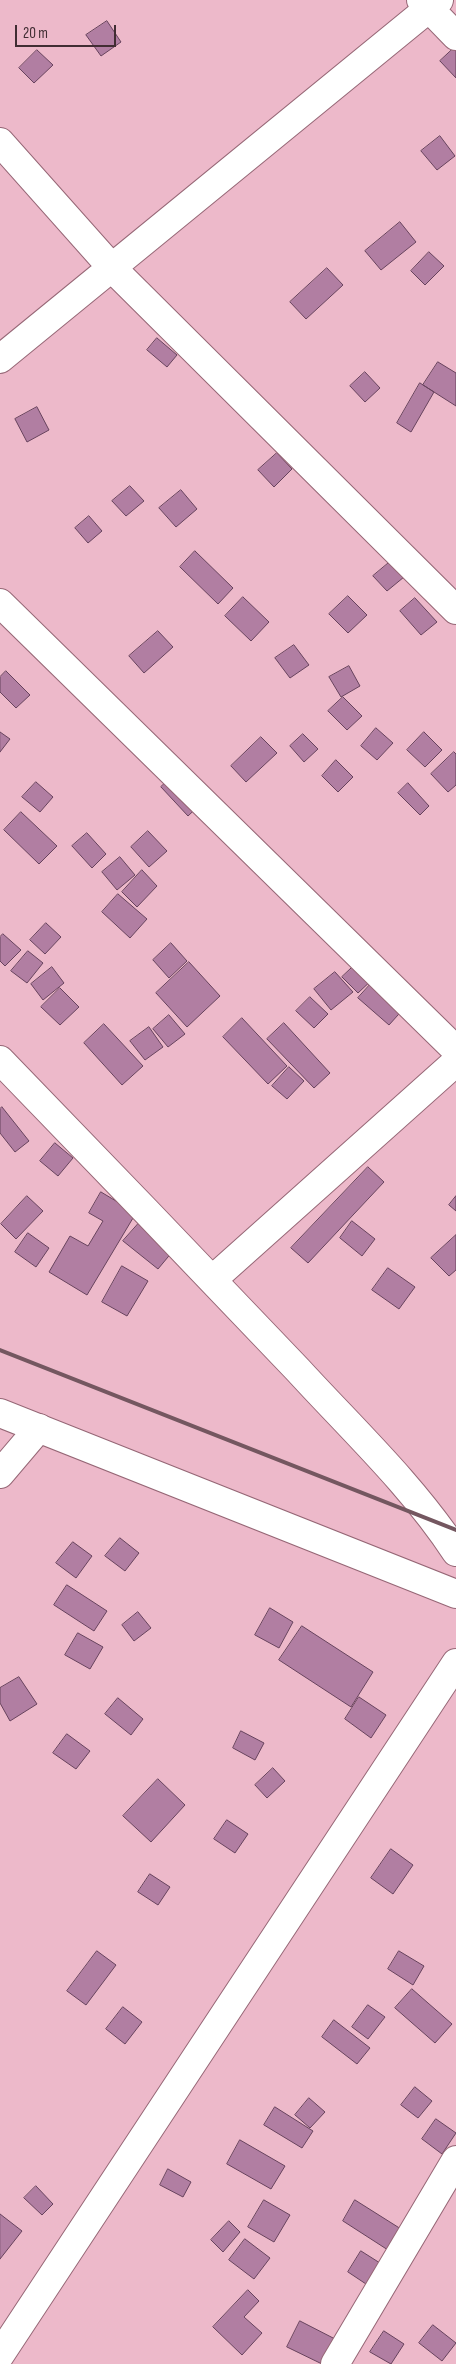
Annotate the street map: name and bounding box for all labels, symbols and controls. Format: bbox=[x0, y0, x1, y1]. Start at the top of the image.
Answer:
scale bar bbox=[18, 15, 119, 47]
text: 20 m bbox=[23, 24, 48, 43]

